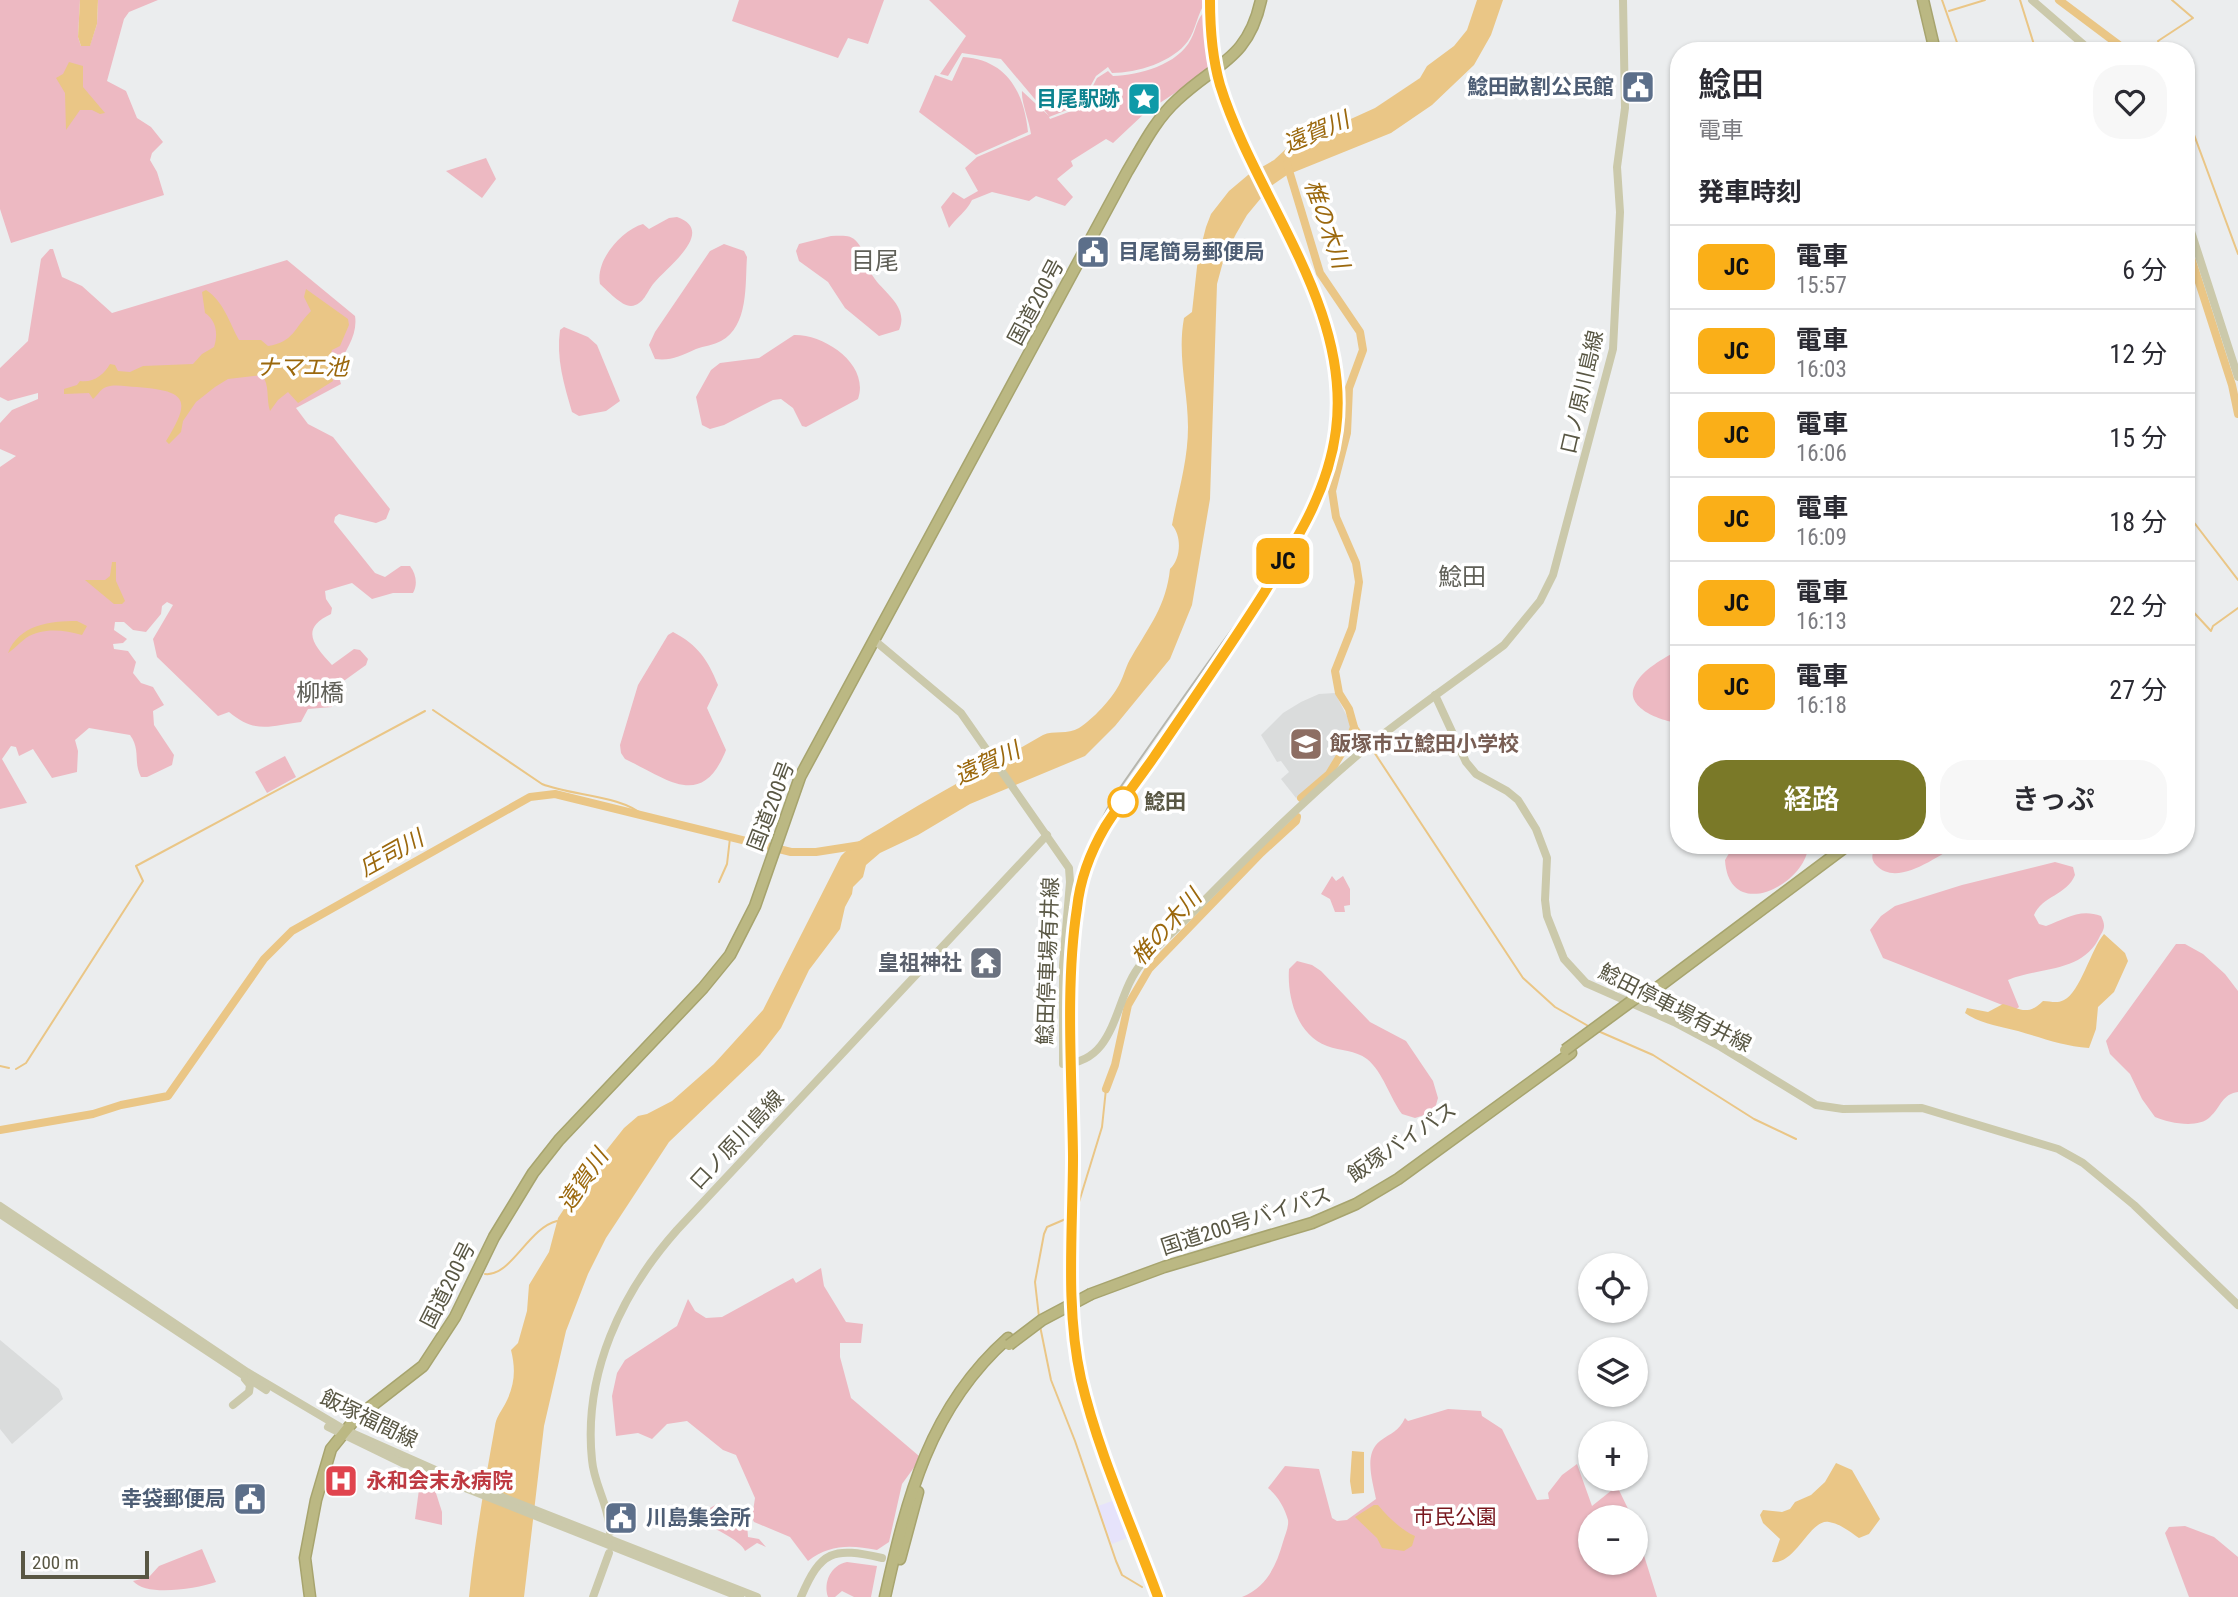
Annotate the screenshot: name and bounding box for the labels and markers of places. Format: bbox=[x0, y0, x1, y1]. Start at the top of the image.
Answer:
public building icon: 鯰田畝割公民館 bbox=[1619, 68, 1657, 106]
place label: 鯰田畝割公民館 bbox=[1467, 75, 1614, 99]
place icon: 目尾駅跡 bbox=[1125, 80, 1163, 118]
place label: 目尾駅跡 bbox=[1036, 87, 1120, 111]
public building icon: 目尾簡易郵便局 bbox=[1074, 233, 1112, 271]
place label: 目尾簡易郵便局 bbox=[1118, 240, 1265, 264]
school or university icon: 飯塚市立鯰田小学校 bbox=[1287, 725, 1325, 763]
place label: 飯塚市立鯰田小学校 bbox=[1329, 732, 1519, 756]
marker: 鯰田 bbox=[1108, 787, 1138, 817]
place label: 鯰田 bbox=[1144, 790, 1186, 814]
temple icon: 皇祖神社 bbox=[967, 944, 1005, 982]
place label: 皇祖神社 bbox=[878, 951, 962, 975]
hospital icon: 永和会末永病院 bbox=[322, 1462, 360, 1500]
place label: 永和会末永病院 bbox=[366, 1469, 513, 1493]
public building icon: 幸袋郵便局 bbox=[231, 1480, 269, 1518]
place label: 幸袋郵便局 bbox=[121, 1487, 226, 1511]
public building icon: 川島集会所 bbox=[602, 1499, 640, 1537]
place label: 川島集会所 bbox=[646, 1506, 751, 1530]

